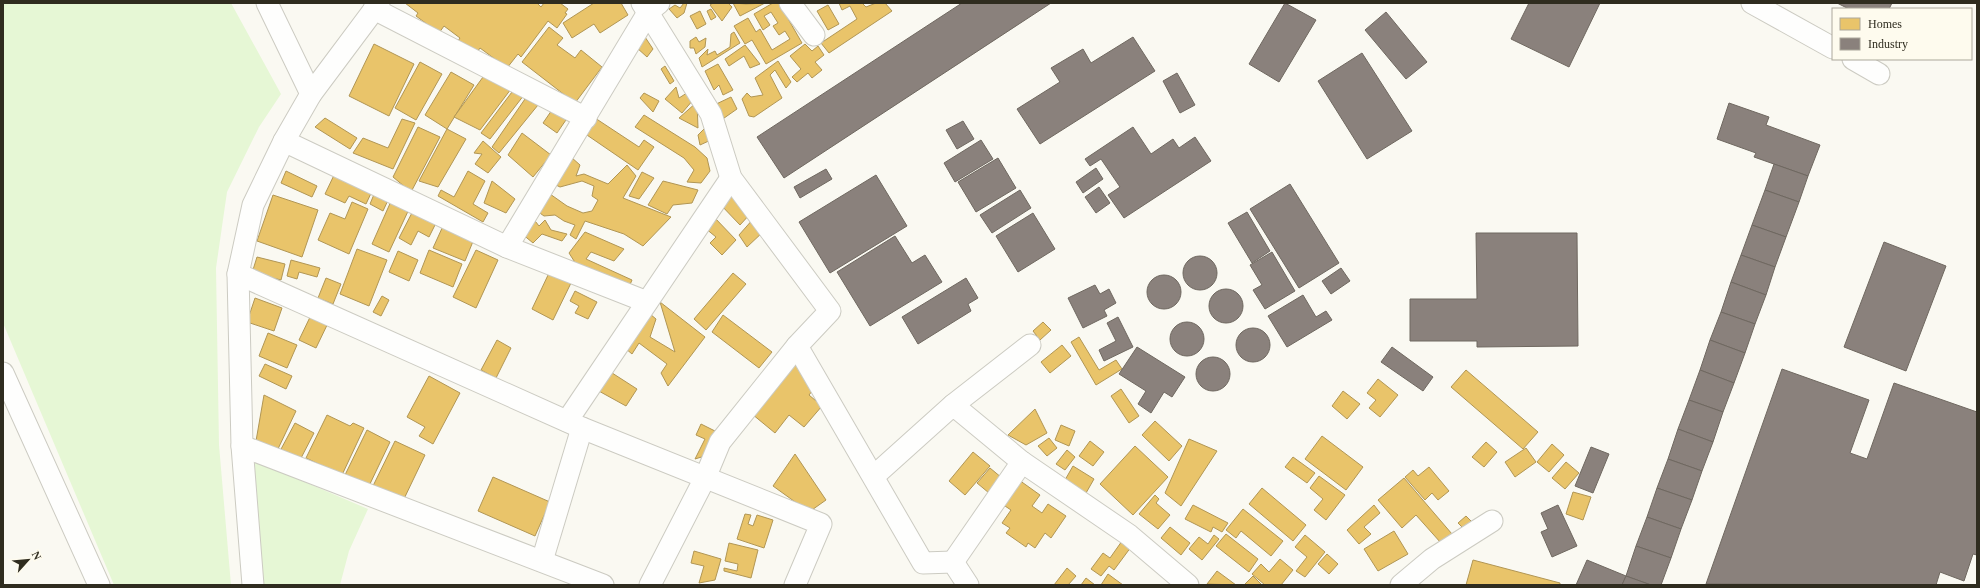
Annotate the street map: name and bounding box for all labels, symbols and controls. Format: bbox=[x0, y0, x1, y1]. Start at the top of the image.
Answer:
legend bbox=[1832, 8, 1972, 60]
text: Homes bbox=[1868, 17, 1902, 31]
text: Industry bbox=[1868, 37, 1908, 51]
north arrow bbox=[8, 540, 48, 580]
text: N bbox=[30, 549, 44, 562]

